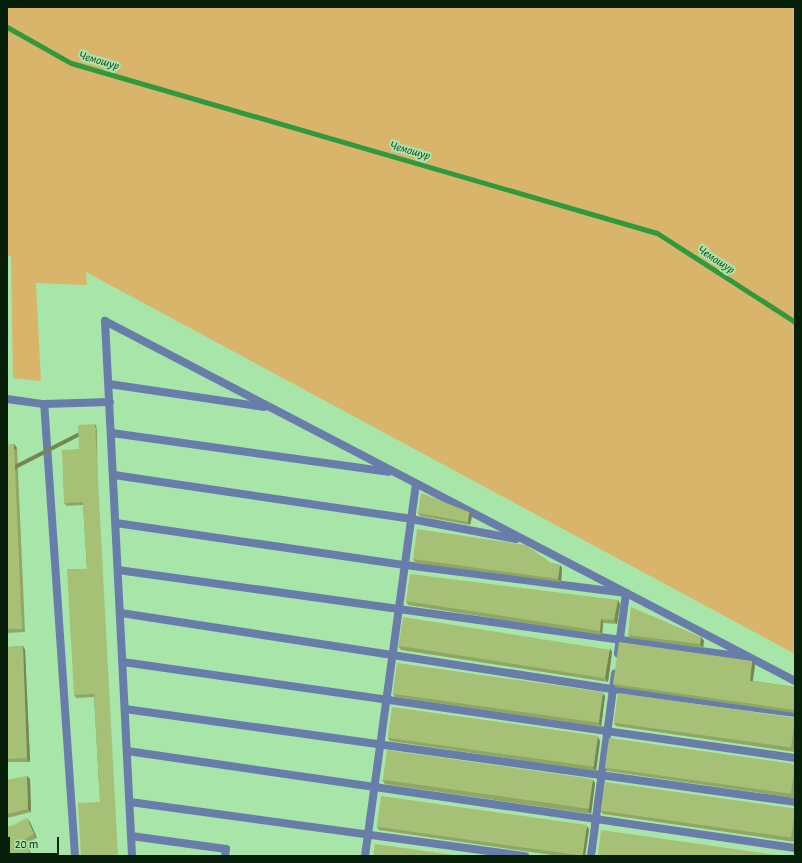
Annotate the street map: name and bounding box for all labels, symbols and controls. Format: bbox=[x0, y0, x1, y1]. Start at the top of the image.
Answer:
water label: Чемошур bbox=[77, 48, 121, 74]
water label: Чемошур bbox=[388, 138, 432, 164]
water label: Чемошур bbox=[695, 243, 737, 277]
scale bar bbox=[10, 829, 61, 855]
text: 20 m bbox=[15, 838, 38, 850]

